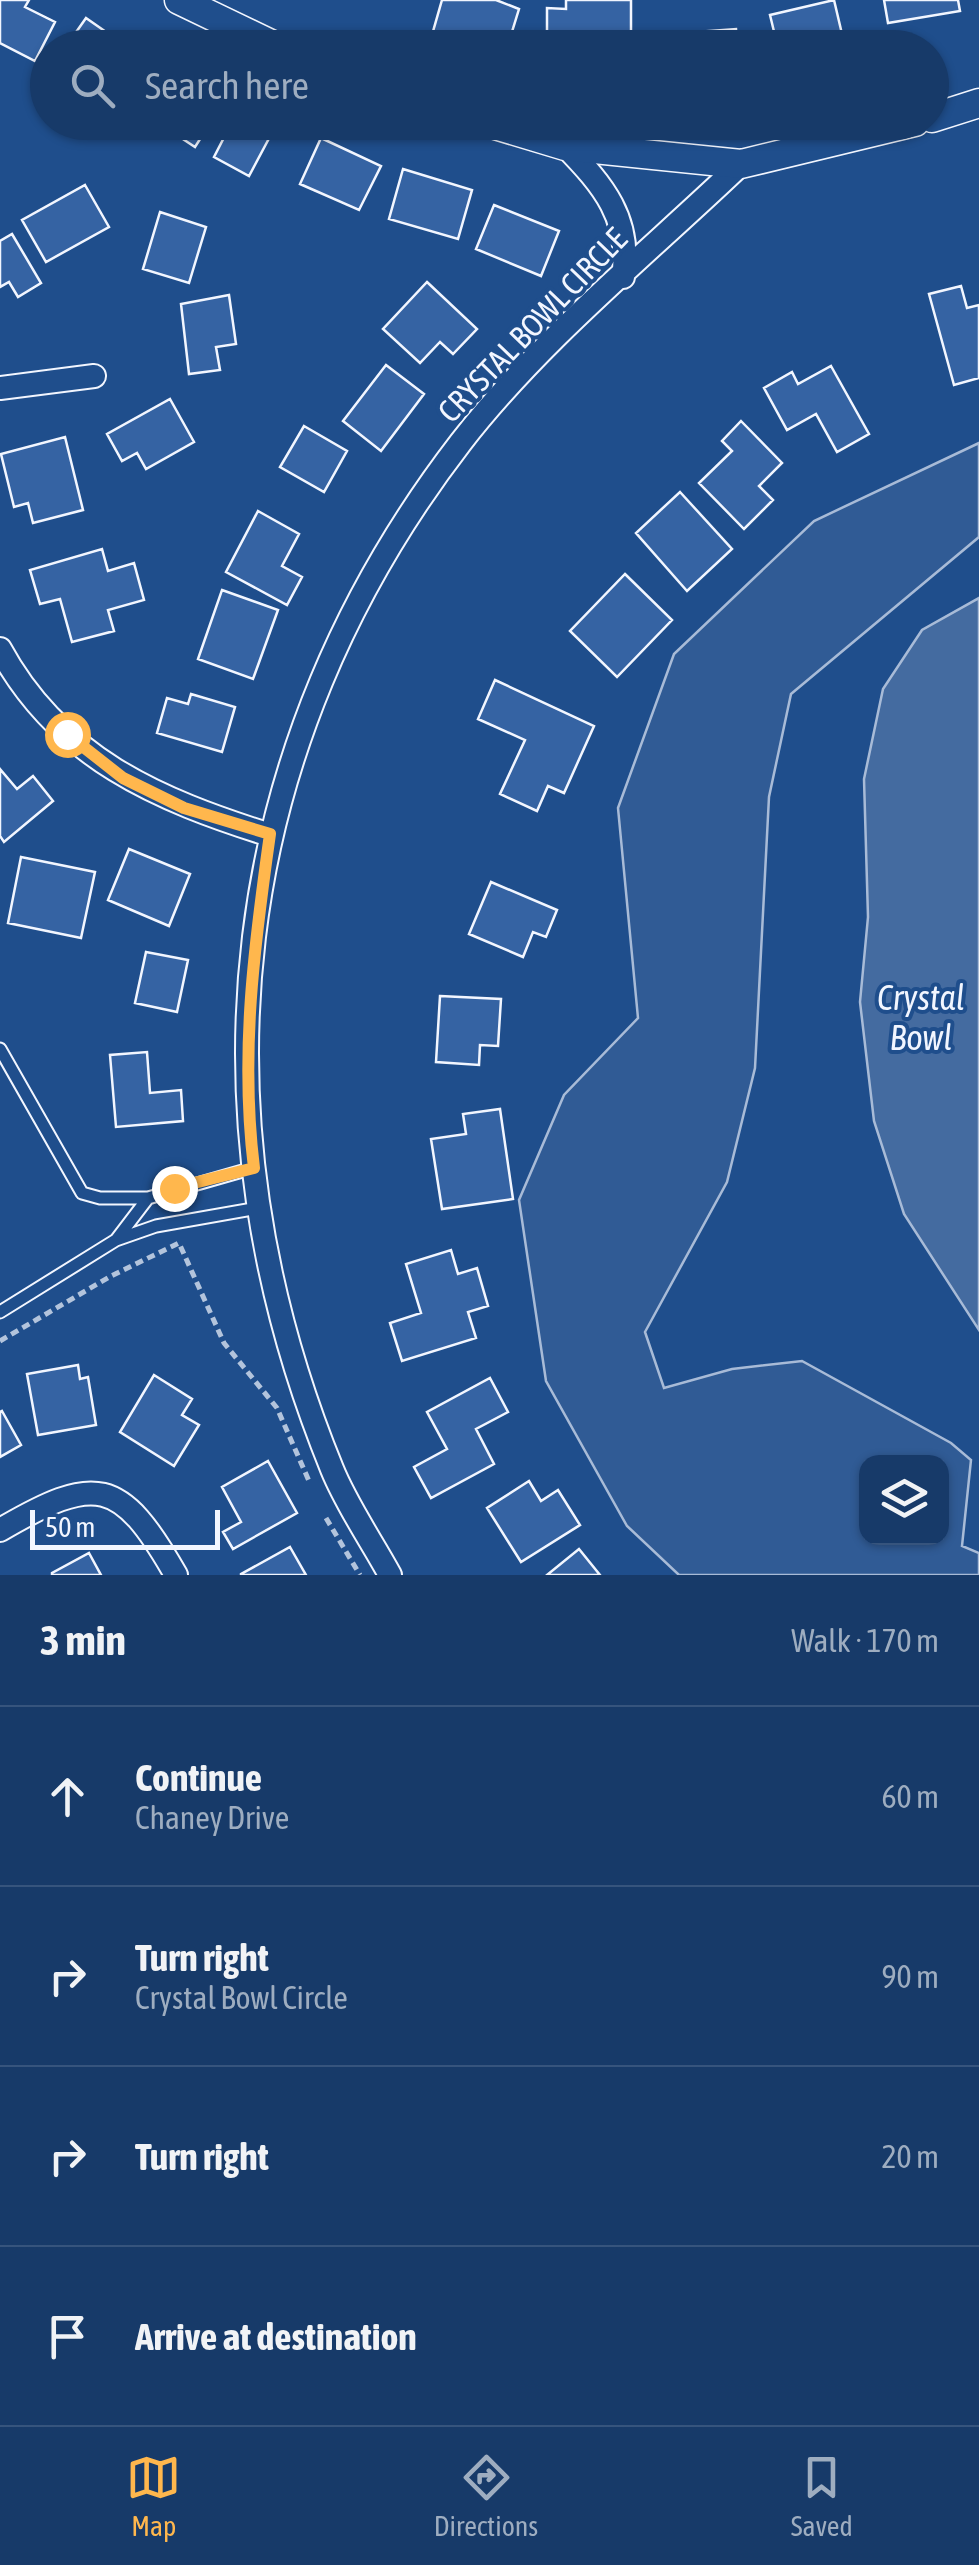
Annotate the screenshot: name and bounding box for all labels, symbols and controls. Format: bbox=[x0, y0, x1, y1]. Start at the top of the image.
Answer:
search box bbox=[30, 30, 949, 140]
icon: search bbox=[65, 58, 120, 113]
text: Search here bbox=[145, 64, 309, 107]
street label: CRYSTAL BOWL CIRCLE bbox=[430, 220, 634, 430]
route start bbox=[45, 712, 91, 758]
water label: Crystal Bowl bbox=[877, 977, 965, 1057]
route end bbox=[152, 1166, 198, 1212]
map controls bbox=[859, 1455, 949, 1545]
button: layers bbox=[859, 1455, 949, 1545]
scale bar bbox=[30, 1505, 220, 1550]
text: 50 m bbox=[45, 1511, 95, 1543]
text: 3 min bbox=[40, 1616, 126, 1664]
text: Walk · 170 m bbox=[791, 1622, 939, 1659]
text: Continue bbox=[135, 1756, 262, 1799]
icon: ahead bbox=[40, 1769, 95, 1824]
text: 60 m bbox=[881, 1778, 939, 1815]
text: Chaney Drive bbox=[135, 1799, 289, 1836]
text: Turn right bbox=[135, 1936, 269, 1979]
icon: right bbox=[40, 1949, 95, 2004]
text: 90 m bbox=[881, 1958, 939, 1995]
text: Crystal Bowl Circle bbox=[135, 1979, 348, 2016]
icon: right bbox=[40, 2129, 95, 2184]
text: Turn right bbox=[135, 2135, 269, 2178]
text: 20 m bbox=[881, 2138, 939, 2175]
icon: arrive bbox=[40, 2309, 95, 2364]
text: Arrive at destination bbox=[135, 2315, 417, 2358]
tab: Map bbox=[126, 2450, 181, 2542]
tab: Directions bbox=[434, 2450, 538, 2542]
tab: Saved bbox=[791, 2450, 853, 2542]

